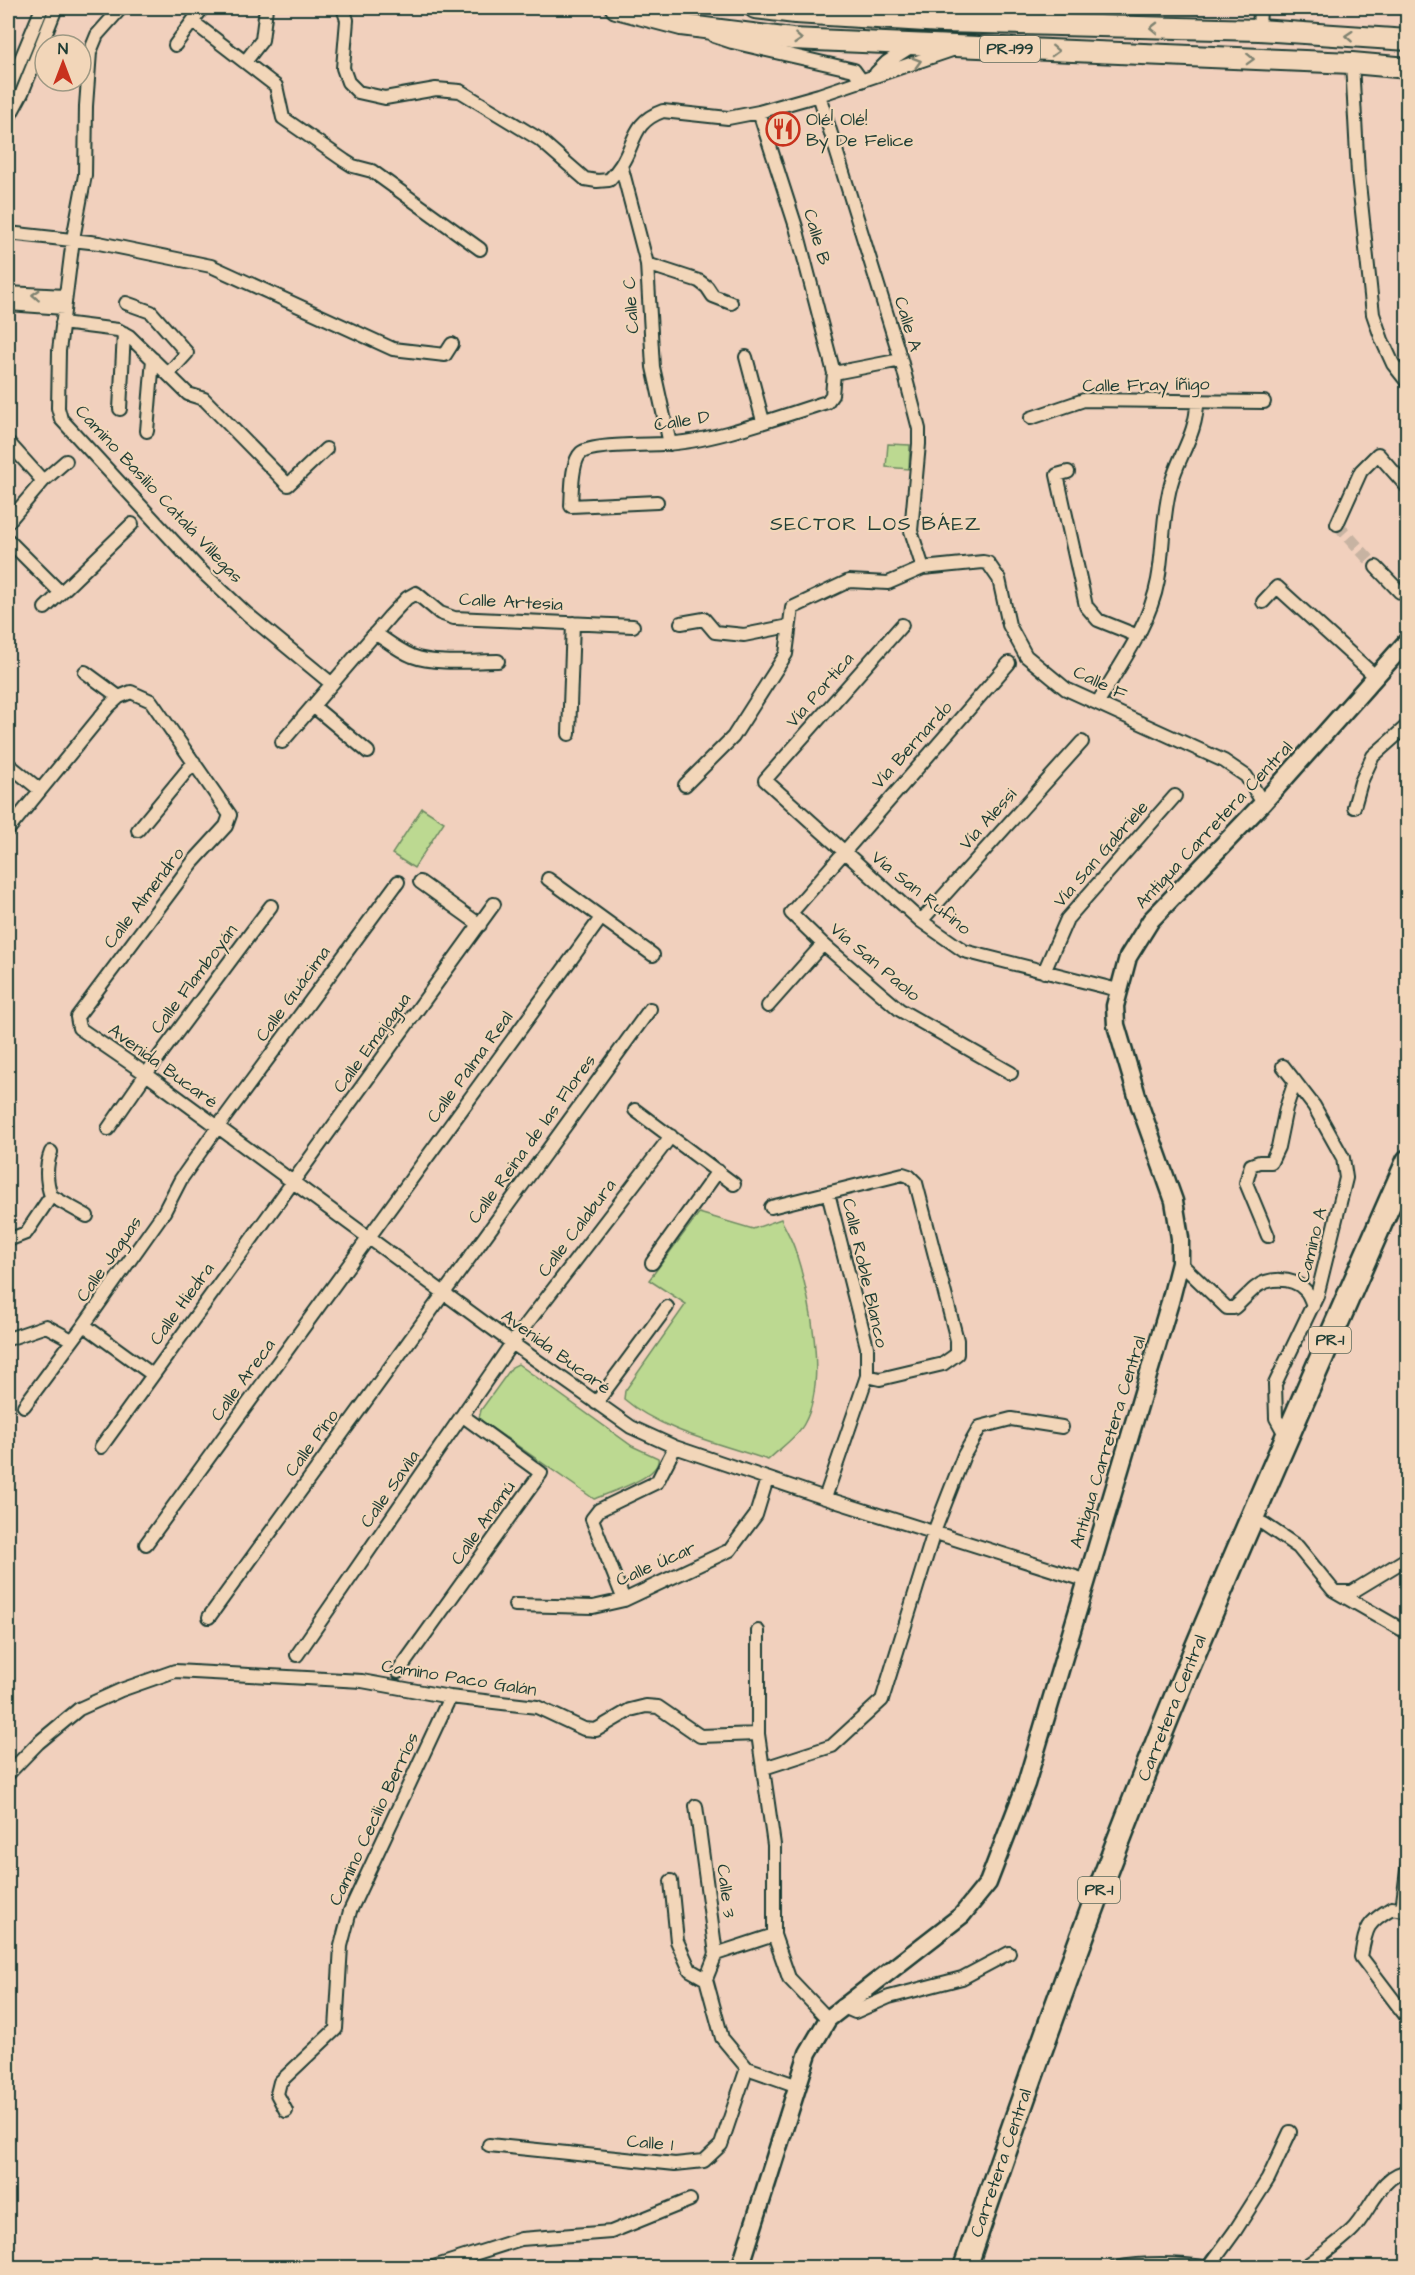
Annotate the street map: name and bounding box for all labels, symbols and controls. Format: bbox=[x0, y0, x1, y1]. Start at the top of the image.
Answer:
one-way arrow bbox=[1150, 21, 1159, 34]
one-way arrow bbox=[1345, 30, 1354, 43]
one-way arrow bbox=[793, 32, 802, 45]
north arrow bbox=[33, 33, 93, 93]
road number: PR-199 bbox=[980, 36, 1040, 62]
text: N bbox=[58, 38, 68, 60]
one-way arrow bbox=[1051, 45, 1060, 57]
one-way arrow bbox=[1246, 53, 1255, 65]
one-way arrow bbox=[911, 57, 922, 69]
place label: Olé! Olé! By De Felice bbox=[806, 107, 914, 154]
restaurant icon: Olé! Olé! By De Felice bbox=[765, 111, 801, 147]
street label: Calle B bbox=[797, 206, 837, 268]
street label: Calle C bbox=[617, 275, 645, 334]
one-way arrow bbox=[32, 288, 41, 301]
street label: Calle A bbox=[888, 294, 928, 355]
street label: Calle Fray Íñigo bbox=[1082, 371, 1210, 400]
street label: Camino Basilio Catalá Villegas bbox=[69, 399, 249, 590]
street label: Calle D bbox=[652, 404, 712, 438]
district label: SECTOR LOS BÁEZ bbox=[770, 510, 982, 538]
street label: Calle Artesia bbox=[458, 587, 564, 617]
street label: Vía Portica bbox=[780, 647, 860, 733]
street label: Calle F bbox=[1069, 659, 1132, 707]
street label: Vía Bernardo bbox=[866, 696, 958, 794]
street label: Antigua Carretera Central bbox=[1130, 736, 1299, 915]
street label: Vía Alessi bbox=[954, 782, 1023, 855]
street label: Vía San Gabriele bbox=[1048, 795, 1155, 913]
street label: Calle Almendro bbox=[98, 842, 190, 954]
street label: Via San Rufino bbox=[866, 845, 976, 941]
street label: Vía San Paolo bbox=[824, 917, 926, 1007]
street label: Calle Flamboyán bbox=[145, 919, 244, 1040]
street label: Calle Guácima bbox=[250, 941, 336, 1047]
street label: Calle Emajagua bbox=[327, 988, 418, 1099]
street label: Calle Palma Real bbox=[421, 1006, 519, 1128]
street label: Avenida Bucaré bbox=[103, 1018, 223, 1114]
street label: Calle Reina de las Flores bbox=[462, 1049, 602, 1229]
street label: Calle Calabura bbox=[532, 1174, 622, 1282]
street label: Calle Roble Blanco bbox=[836, 1196, 894, 1350]
street label: Camino A bbox=[1291, 1204, 1333, 1285]
street label: Calle Jaguas bbox=[70, 1211, 149, 1308]
street label: Calle Hiedra bbox=[144, 1258, 220, 1350]
street label: Avenida Bucaré bbox=[496, 1304, 616, 1400]
road number: PR-1 bbox=[1309, 1327, 1351, 1353]
street label: Antigua Carretera Central bbox=[1064, 1333, 1153, 1552]
street label: Calle Areca bbox=[205, 1334, 281, 1426]
street label: Calle Pino bbox=[279, 1404, 345, 1482]
street label: Calle Savila bbox=[354, 1445, 426, 1533]
street label: Calle Anamú bbox=[445, 1476, 521, 1570]
street label: Calle Úcar bbox=[612, 1535, 700, 1593]
street label: Carretera Central bbox=[1131, 1631, 1213, 1785]
street label: Camino Paco Galán bbox=[380, 1653, 538, 1703]
street label: Camino Cecilio Berríos bbox=[323, 1728, 425, 1910]
street label: Calle 3 bbox=[710, 1863, 742, 1919]
road number: PR-1 bbox=[1078, 1877, 1120, 1903]
street label: Carretera Central bbox=[964, 2085, 1038, 2241]
street label: Calle 1 bbox=[626, 2129, 674, 2157]

